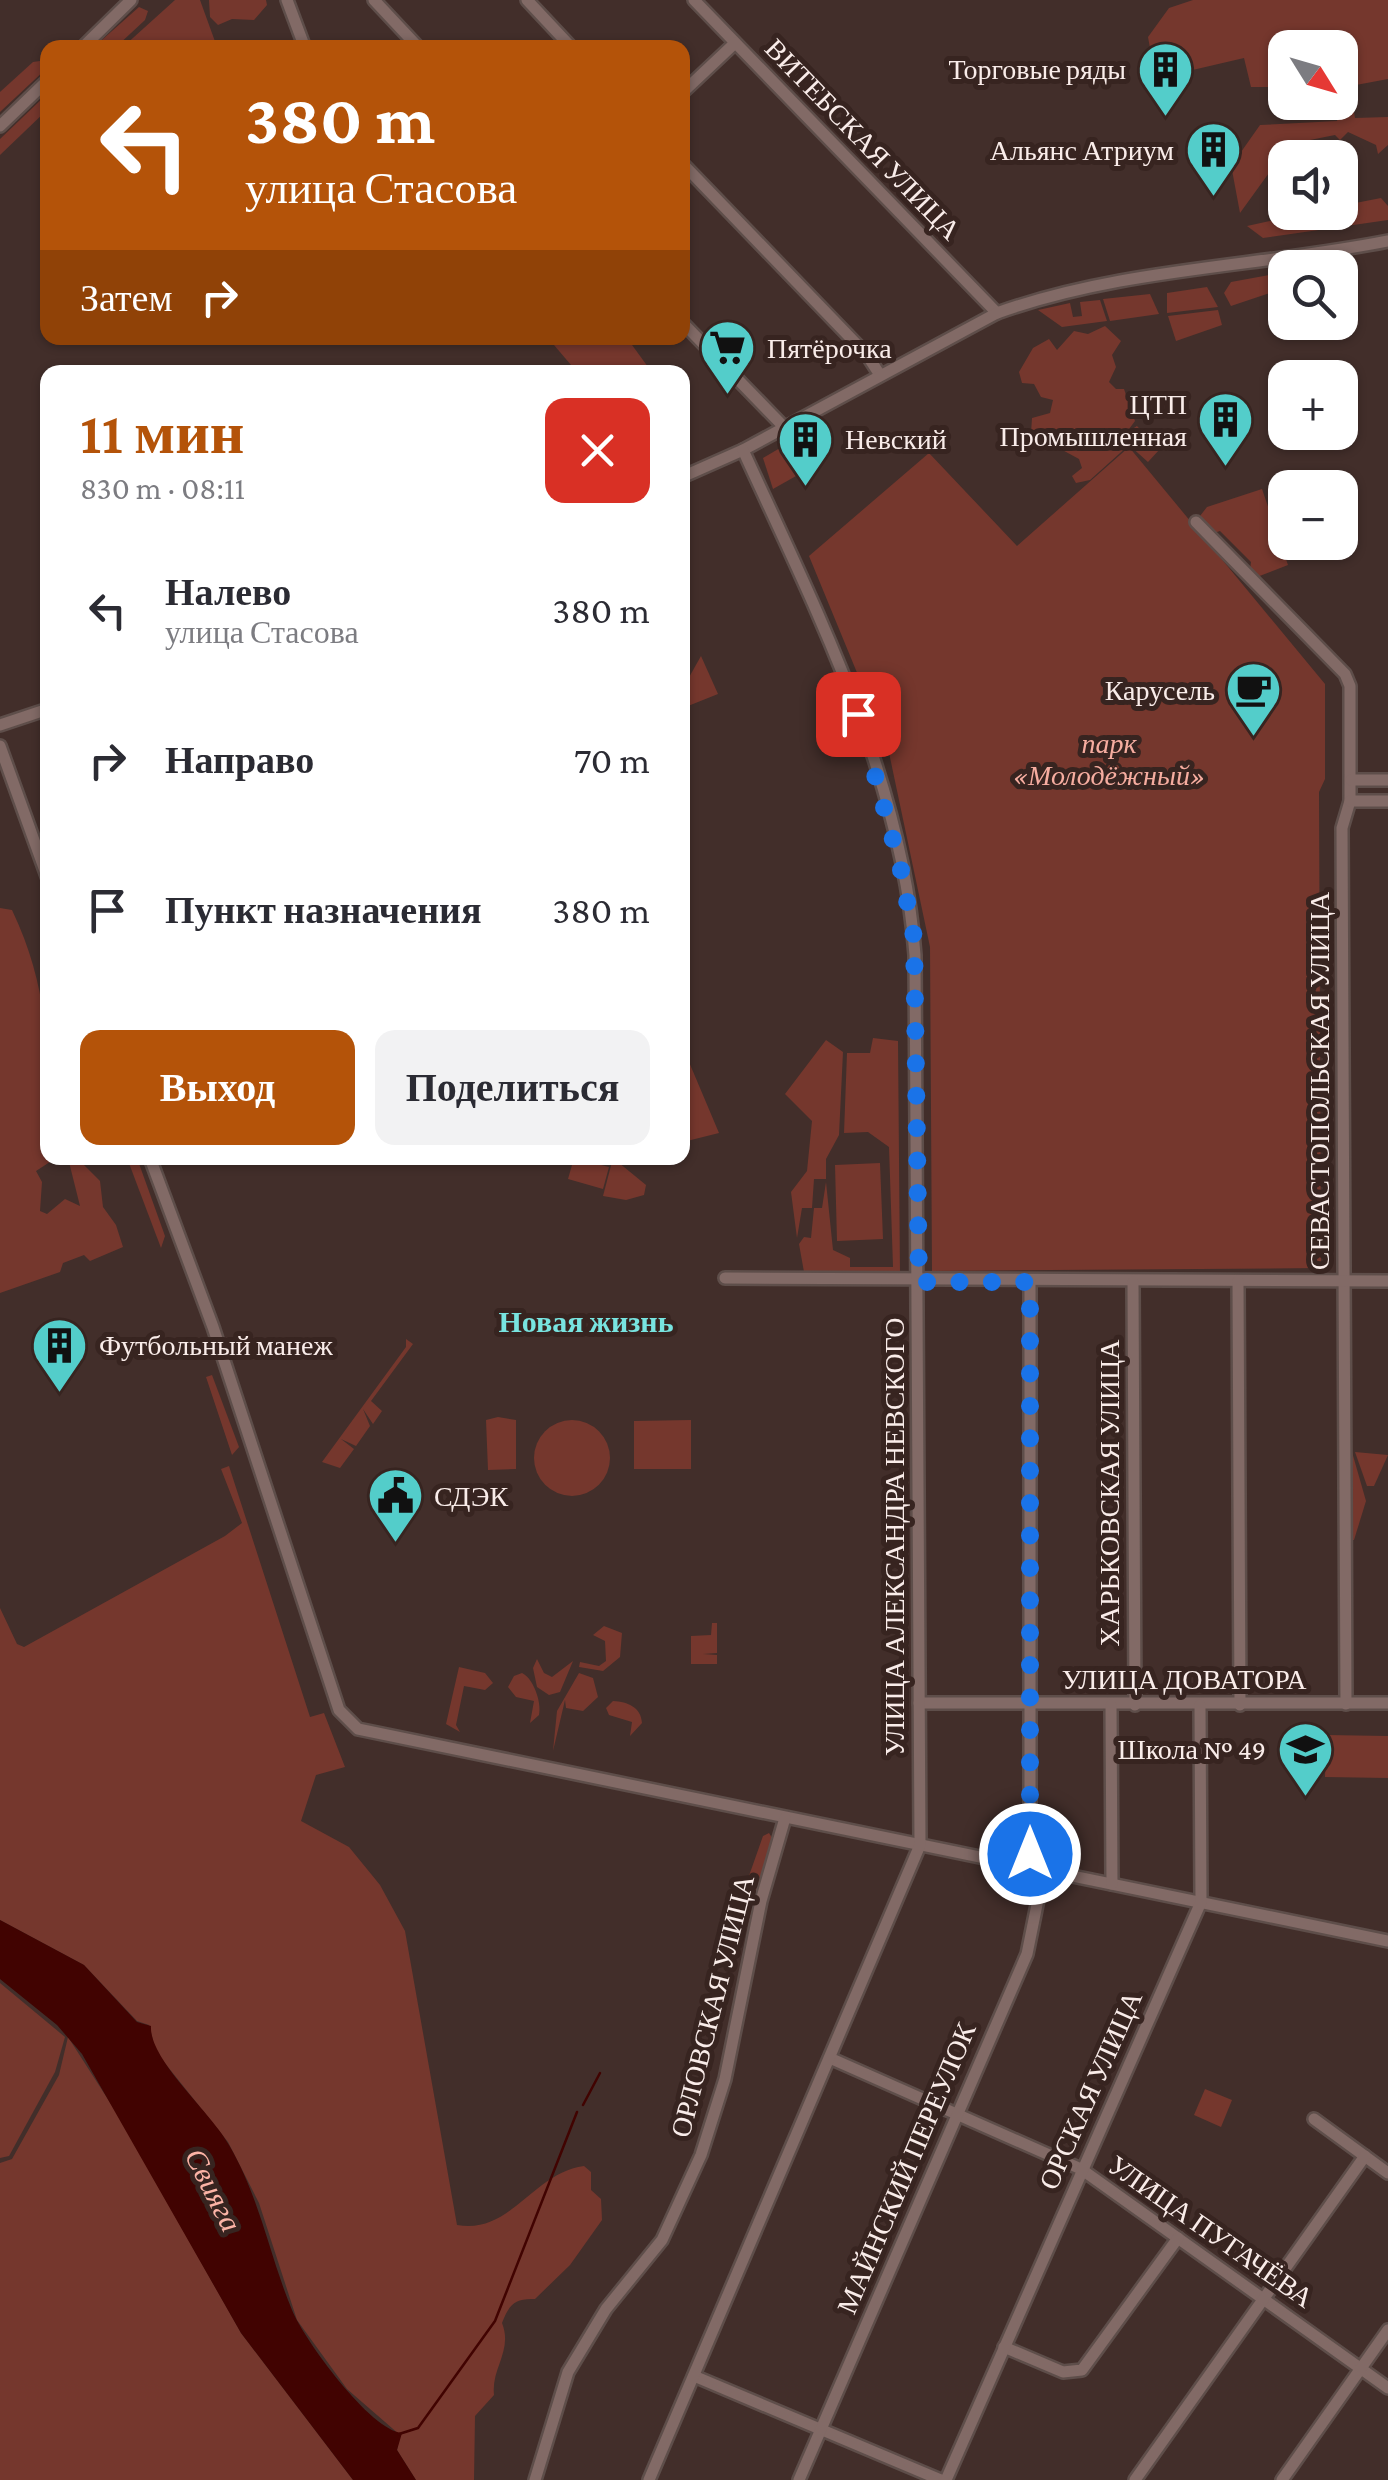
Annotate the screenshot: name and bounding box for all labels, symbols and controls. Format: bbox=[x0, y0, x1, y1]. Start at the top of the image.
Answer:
north arrow bbox=[1268, 30, 1358, 120]
map controls bbox=[1268, 30, 1358, 560]
street label: ВИТЕБСКАЯ УЛИЦА bbox=[759, 33, 967, 247]
building icon: Торговые ряды bbox=[1135, 39, 1195, 118]
place label: Торговые ряды bbox=[949, 54, 1126, 85]
icon: left bbox=[80, 80, 210, 210]
text: 380 m bbox=[245, 80, 435, 158]
building icon: Альянс Атриум bbox=[1183, 120, 1243, 199]
place label: Альянс Атриум bbox=[990, 135, 1174, 166]
button: sound bbox=[1268, 140, 1358, 230]
text: улица Стасова bbox=[245, 163, 517, 213]
button: search bbox=[1268, 250, 1358, 340]
icon: right bbox=[192, 270, 247, 325]
text: Затем bbox=[80, 277, 172, 319]
supermarket icon: Пятёрочка bbox=[698, 318, 758, 397]
place label: Пятёрочка bbox=[767, 333, 892, 364]
button: + bbox=[1268, 360, 1358, 450]
place label: ЦТП Промышленная bbox=[1000, 389, 1187, 452]
building icon: ЦТП Промышленная bbox=[1196, 390, 1256, 469]
button: close bbox=[545, 398, 650, 503]
text: 11 мин bbox=[80, 399, 244, 466]
building icon: Невский bbox=[776, 409, 836, 488]
place label: Невский bbox=[845, 424, 947, 455]
text: 830 m · 08:11 bbox=[80, 470, 245, 506]
button: − bbox=[1268, 470, 1358, 560]
text: Налево bbox=[165, 571, 291, 613]
icon: left bbox=[80, 583, 135, 638]
text: 380 m bbox=[552, 589, 650, 631]
text: улица Стасова bbox=[165, 614, 359, 650]
cafe icon: Карусель bbox=[1224, 660, 1284, 739]
pin bbox=[816, 672, 901, 757]
place label: Карусель bbox=[1105, 675, 1215, 706]
icon: arrive bbox=[831, 687, 886, 742]
park label: парк «Молодёжный» bbox=[1013, 728, 1205, 791]
icon: right bbox=[80, 733, 135, 788]
text: Направо bbox=[165, 739, 314, 781]
text: 70 m bbox=[574, 739, 650, 781]
icon: arrive bbox=[80, 883, 135, 938]
text: Пункт назначения bbox=[165, 889, 482, 931]
text: 380 m bbox=[552, 889, 650, 931]
street label: СЕВАСТОПОЛЬСКАЯ УЛИЦА bbox=[1304, 891, 1335, 1270]
button: Выход bbox=[80, 1030, 355, 1145]
button: Поделиться bbox=[375, 1030, 650, 1145]
district label: Новая жизнь bbox=[498, 1305, 674, 1338]
building icon: Футбольный манеж bbox=[30, 1315, 90, 1394]
street label: УЛИЦА АЛЕКСАНДРА НЕВСКОГО bbox=[879, 1318, 910, 1756]
place label: Футбольный манеж bbox=[99, 1330, 333, 1361]
street label: ХАРЬКОВСКАЯ УЛИЦА bbox=[1094, 1339, 1125, 1646]
public building icon: СДЭК bbox=[365, 1466, 425, 1545]
place label: СДЭК bbox=[434, 1481, 509, 1512]
street label: УЛИЦА ДОВАТОРА bbox=[1062, 1664, 1307, 1695]
school or university icon: Школа № 49 bbox=[1275, 1719, 1335, 1798]
place label: Школа № 49 bbox=[1117, 1734, 1266, 1765]
position arrow bbox=[978, 1802, 1082, 1906]
street label: ОРЛОВСКАЯ УЛИЦА bbox=[665, 1871, 760, 2141]
street label: ОРСКАЯ УЛИЦА bbox=[1033, 1985, 1148, 2194]
street label: МАЙНСКИЙ ПЕРЕУЛОК bbox=[831, 2018, 982, 2318]
water label: Свияга bbox=[179, 2143, 248, 2237]
street label: УЛИЦА ПУГАЧЁВА bbox=[1102, 2149, 1320, 2314]

